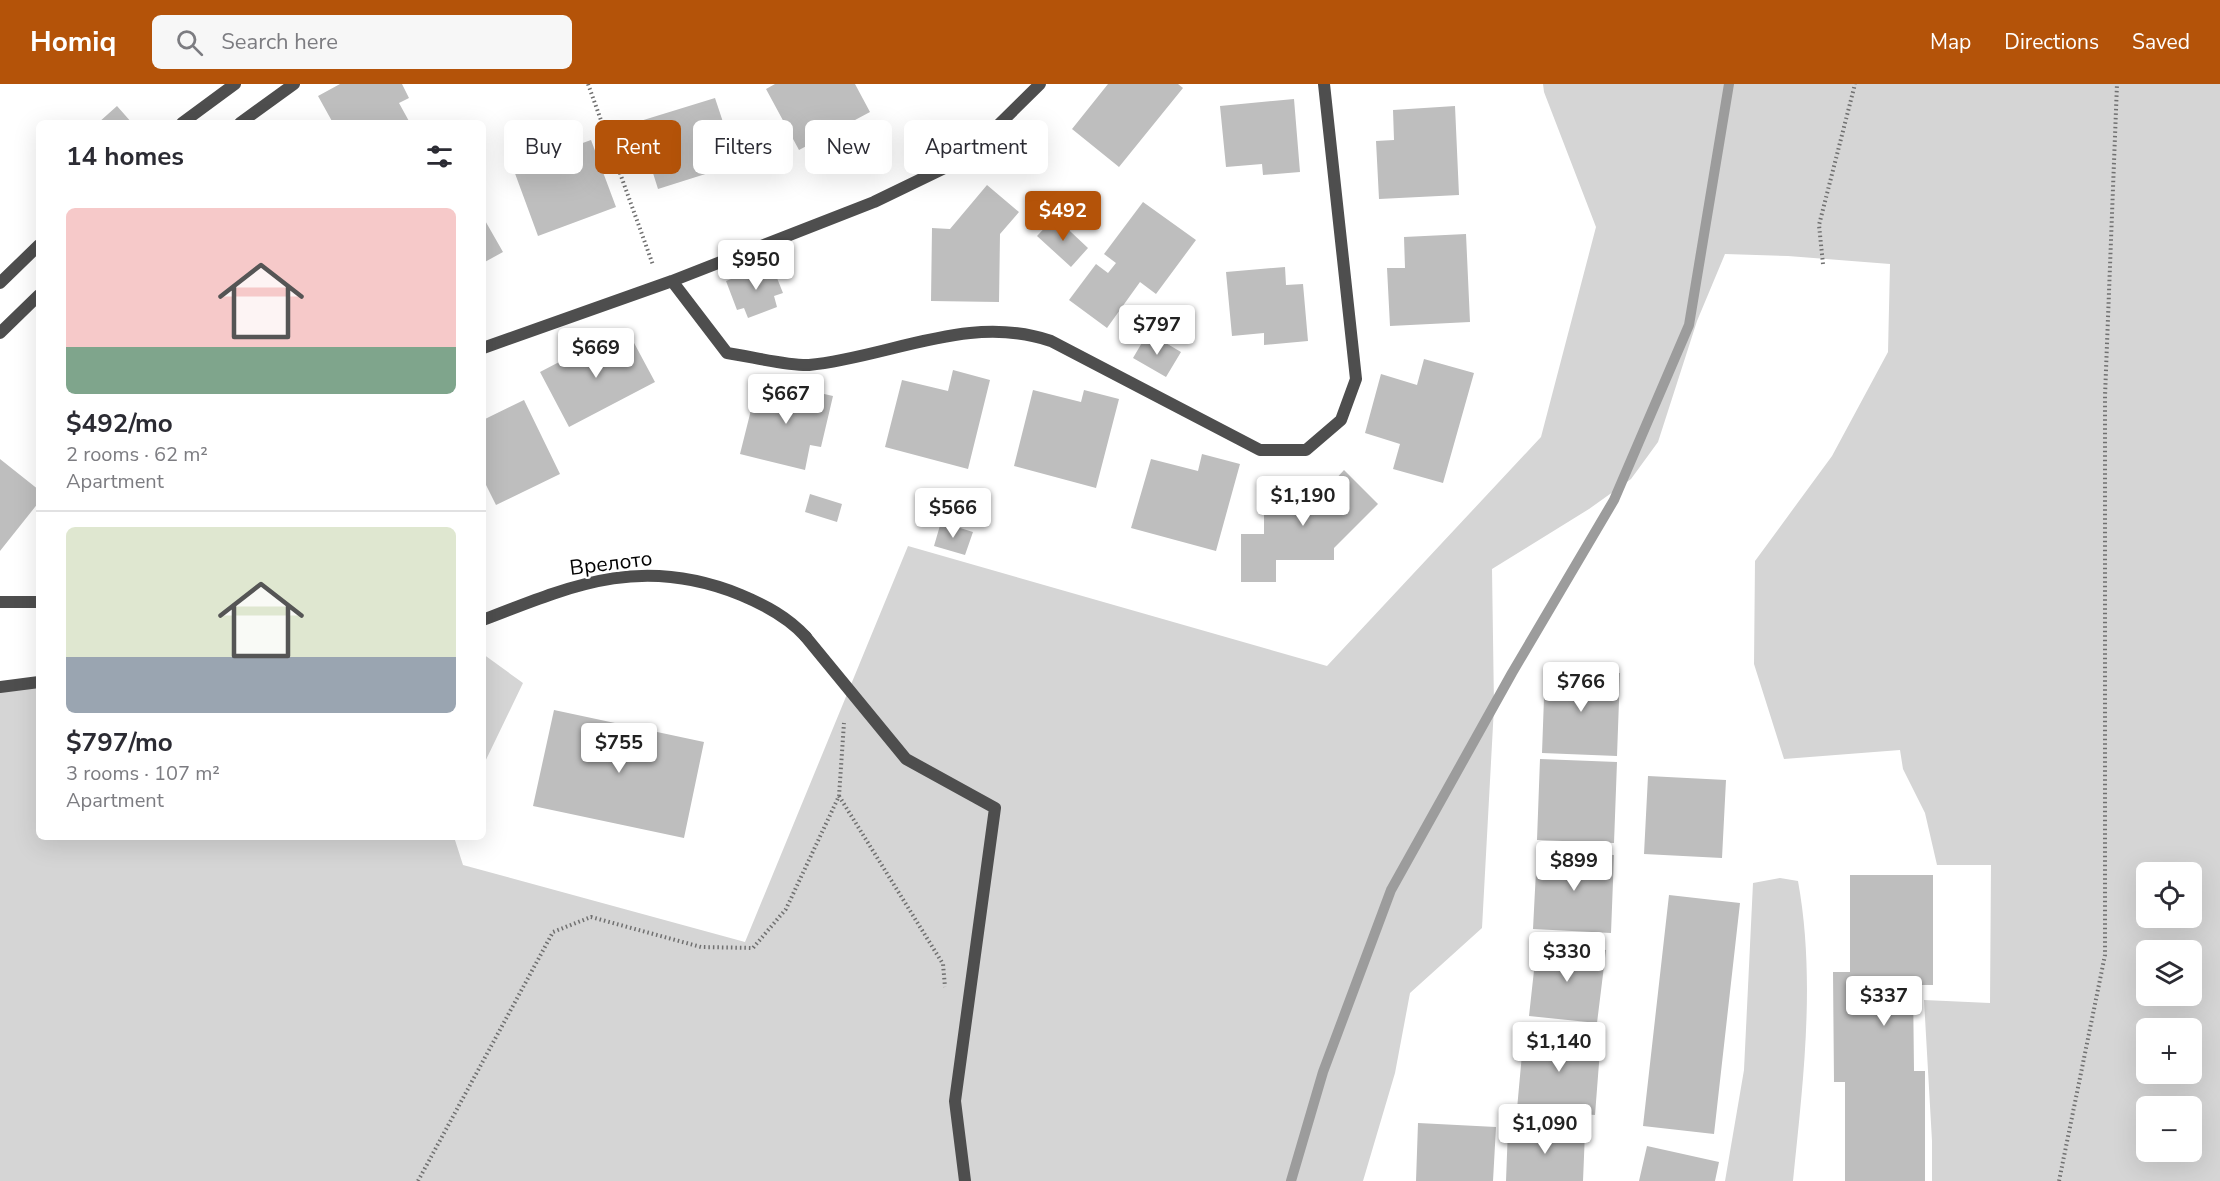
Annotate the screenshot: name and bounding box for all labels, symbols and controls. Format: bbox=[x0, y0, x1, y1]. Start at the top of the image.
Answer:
search box bbox=[152, 15, 572, 69]
text: Homiq bbox=[30, 23, 116, 61]
icon: search bbox=[173, 26, 206, 59]
text: Search here bbox=[221, 27, 338, 57]
text: Map bbox=[1930, 28, 1971, 56]
text: Directions bbox=[2004, 28, 2099, 56]
text: Saved bbox=[2132, 28, 2190, 56]
chip: Buy bbox=[504, 120, 583, 174]
chip: Rent bbox=[595, 120, 681, 174]
chip: Filters bbox=[693, 120, 793, 174]
chip: New bbox=[805, 120, 892, 174]
chip: Apartment bbox=[904, 120, 1048, 174]
text: 14 homes bbox=[66, 139, 184, 174]
icon: filters bbox=[423, 140, 456, 173]
pin: $492 bbox=[1027, 191, 1099, 242]
text: $492 bbox=[1039, 197, 1087, 224]
pin: $950 bbox=[720, 240, 792, 291]
text: $950 bbox=[732, 246, 780, 273]
icon: home bbox=[207, 247, 315, 355]
pin: $797 bbox=[1121, 305, 1193, 356]
text: $797 bbox=[1133, 311, 1181, 338]
pin: $669 bbox=[560, 328, 632, 379]
text: $669 bbox=[572, 334, 620, 361]
pin: $667 bbox=[750, 374, 822, 425]
text: $667 bbox=[762, 380, 810, 407]
text: $492/mo bbox=[66, 406, 173, 441]
text: 2 rooms · 62 m² bbox=[66, 441, 208, 468]
text: Apartment bbox=[66, 468, 164, 495]
pin: $1,190 bbox=[1254, 476, 1352, 527]
text: $1,190 bbox=[1271, 482, 1335, 509]
pin: $566 bbox=[917, 488, 989, 539]
text: $566 bbox=[929, 494, 977, 521]
street label: Врелото bbox=[568, 544, 654, 582]
icon: home bbox=[207, 566, 315, 674]
pin: $766 bbox=[1545, 662, 1617, 713]
text: $766 bbox=[1557, 668, 1605, 695]
pin: $755 bbox=[583, 723, 655, 774]
text: $797/mo bbox=[66, 725, 173, 760]
text: $755 bbox=[595, 729, 643, 756]
text: 3 rooms · 107 m² bbox=[66, 760, 220, 787]
text: Apartment bbox=[66, 787, 164, 814]
pin: $899 bbox=[1538, 841, 1610, 892]
text: $899 bbox=[1550, 847, 1598, 874]
map controls bbox=[2136, 862, 2202, 1162]
button: locate bbox=[2136, 862, 2202, 928]
pin: $330 bbox=[1531, 932, 1603, 983]
text: $330 bbox=[1543, 938, 1591, 965]
button: layers bbox=[2136, 940, 2202, 1006]
pin: $337 bbox=[1848, 976, 1920, 1027]
text: $337 bbox=[1860, 982, 1908, 1009]
button: + bbox=[2136, 1018, 2202, 1084]
pin: $1,140 bbox=[1510, 1022, 1608, 1073]
text: $1,140 bbox=[1527, 1028, 1591, 1055]
button: − bbox=[2136, 1096, 2202, 1162]
pin: $1,090 bbox=[1496, 1104, 1594, 1155]
text: $1,090 bbox=[1513, 1110, 1577, 1137]

